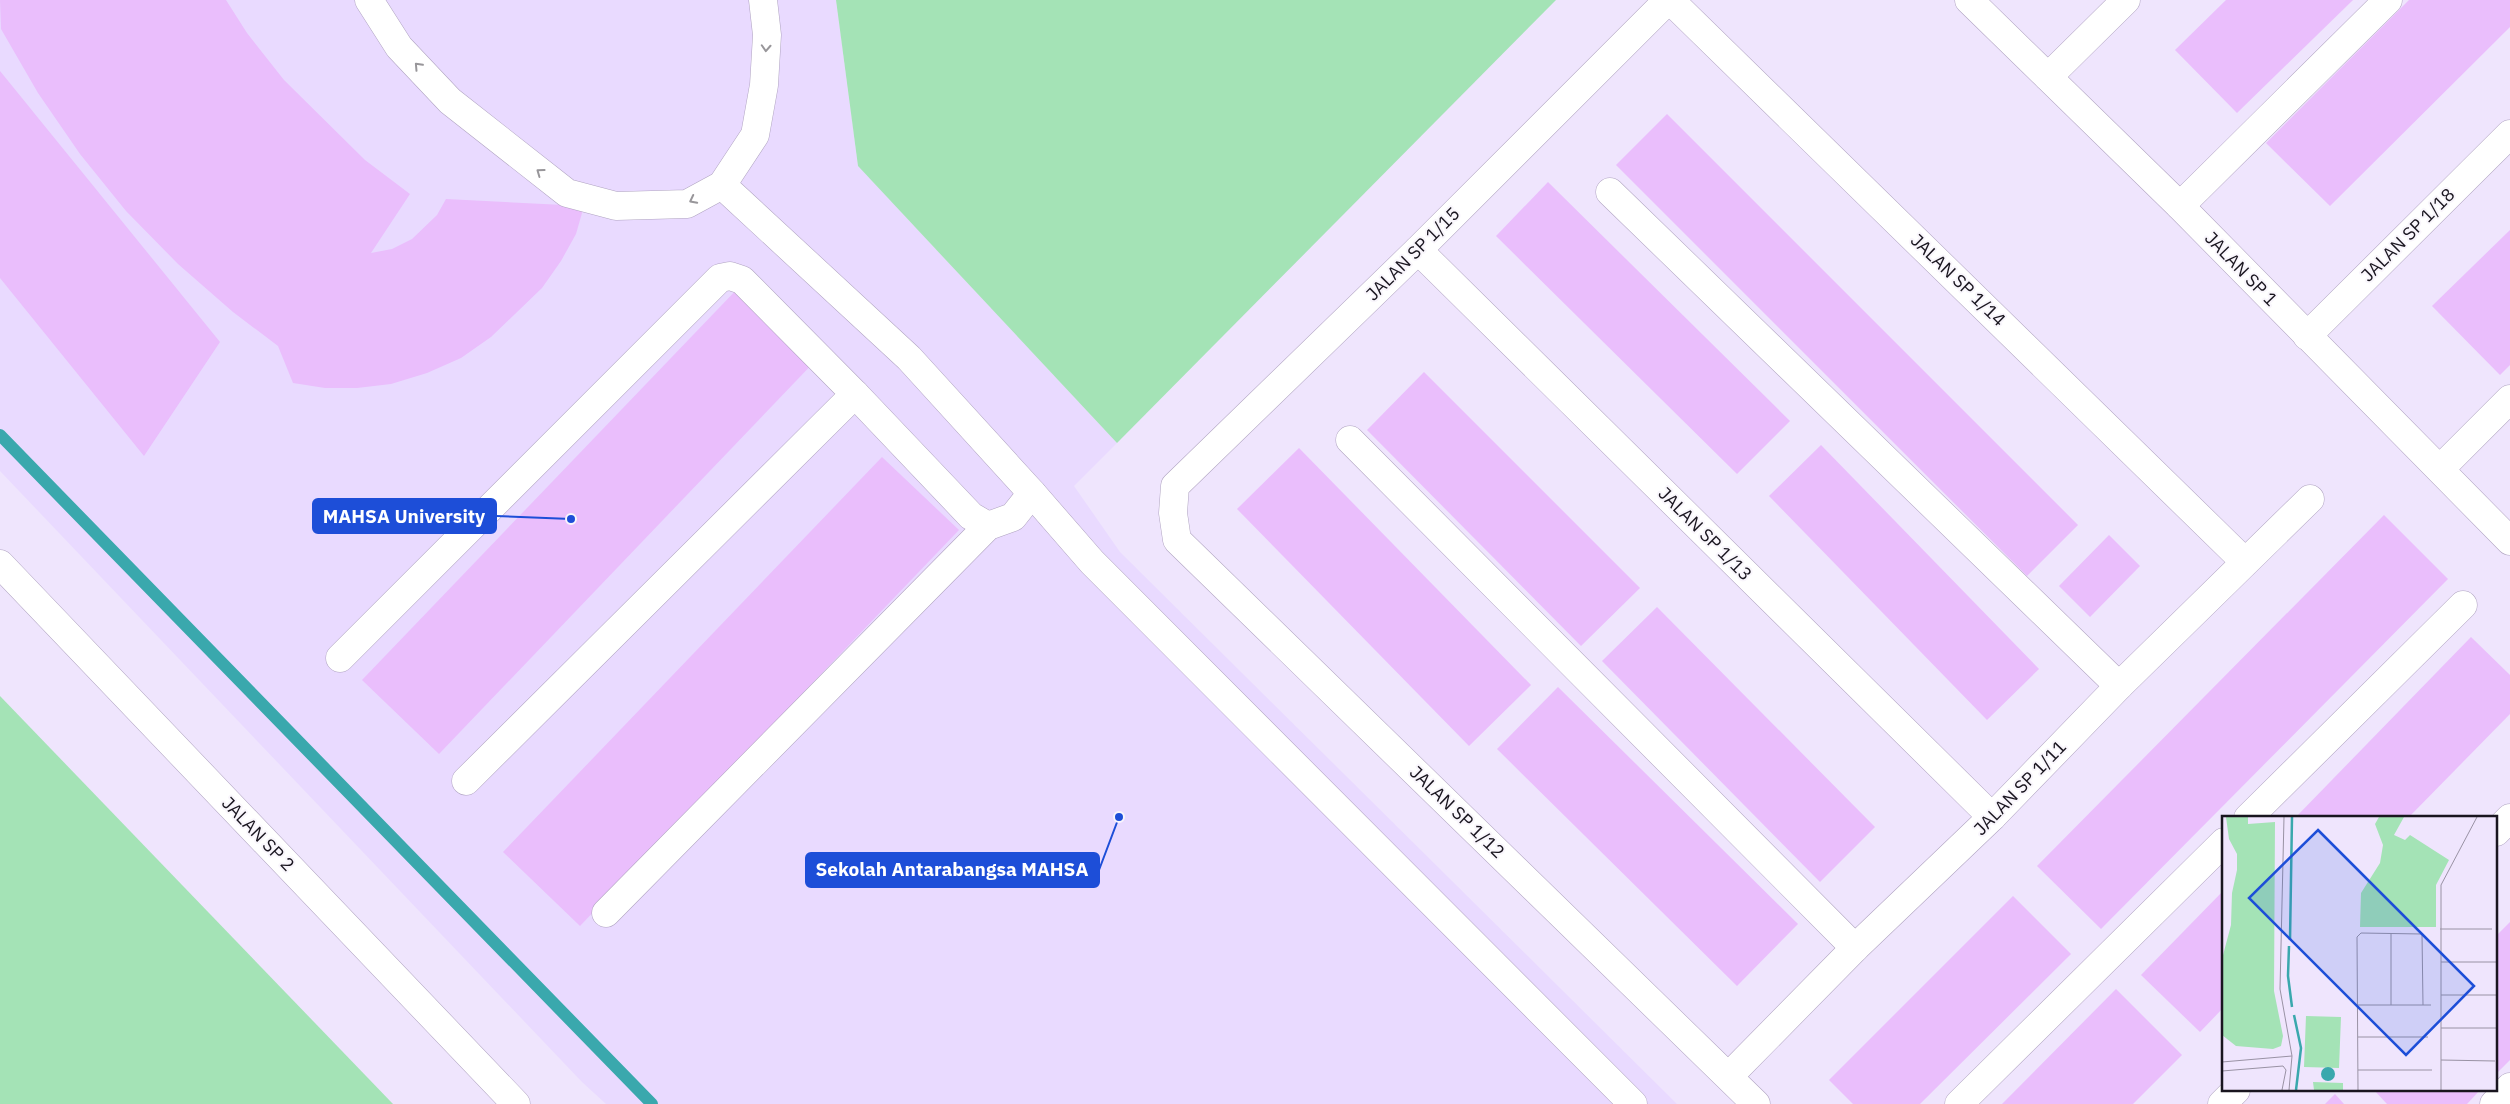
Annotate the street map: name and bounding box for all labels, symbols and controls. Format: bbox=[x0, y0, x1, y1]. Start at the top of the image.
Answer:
one-way arrow bbox=[761, 45, 772, 53]
one-way arrow bbox=[414, 63, 423, 72]
one-way arrow bbox=[537, 170, 546, 178]
street label: JALAN SP 1/18 bbox=[2356, 183, 2459, 286]
one-way arrow bbox=[689, 194, 698, 204]
street label: JALAN SP 1/15 bbox=[1361, 202, 1464, 305]
street label: JALAN SP 1 bbox=[2200, 227, 2283, 311]
street label: JALAN SP 1/14 bbox=[1906, 229, 2011, 331]
street label: JALAN SP 1/13 bbox=[1654, 482, 1757, 585]
callout: MAHSA University bbox=[313, 499, 496, 533]
text: MAHSA University bbox=[323, 504, 486, 528]
street label: JALAN SP 1/11 bbox=[1969, 735, 2071, 840]
street label: JALAN SP 1/12 bbox=[1405, 761, 1510, 863]
street label: JALAN SP 2 bbox=[217, 792, 300, 876]
inset map bbox=[2222, 816, 2498, 1092]
callout: Sekolah Antarabangsa MAHSA bbox=[806, 853, 1099, 887]
text: Sekolah Antarabangsa MAHSA bbox=[816, 857, 1088, 881]

